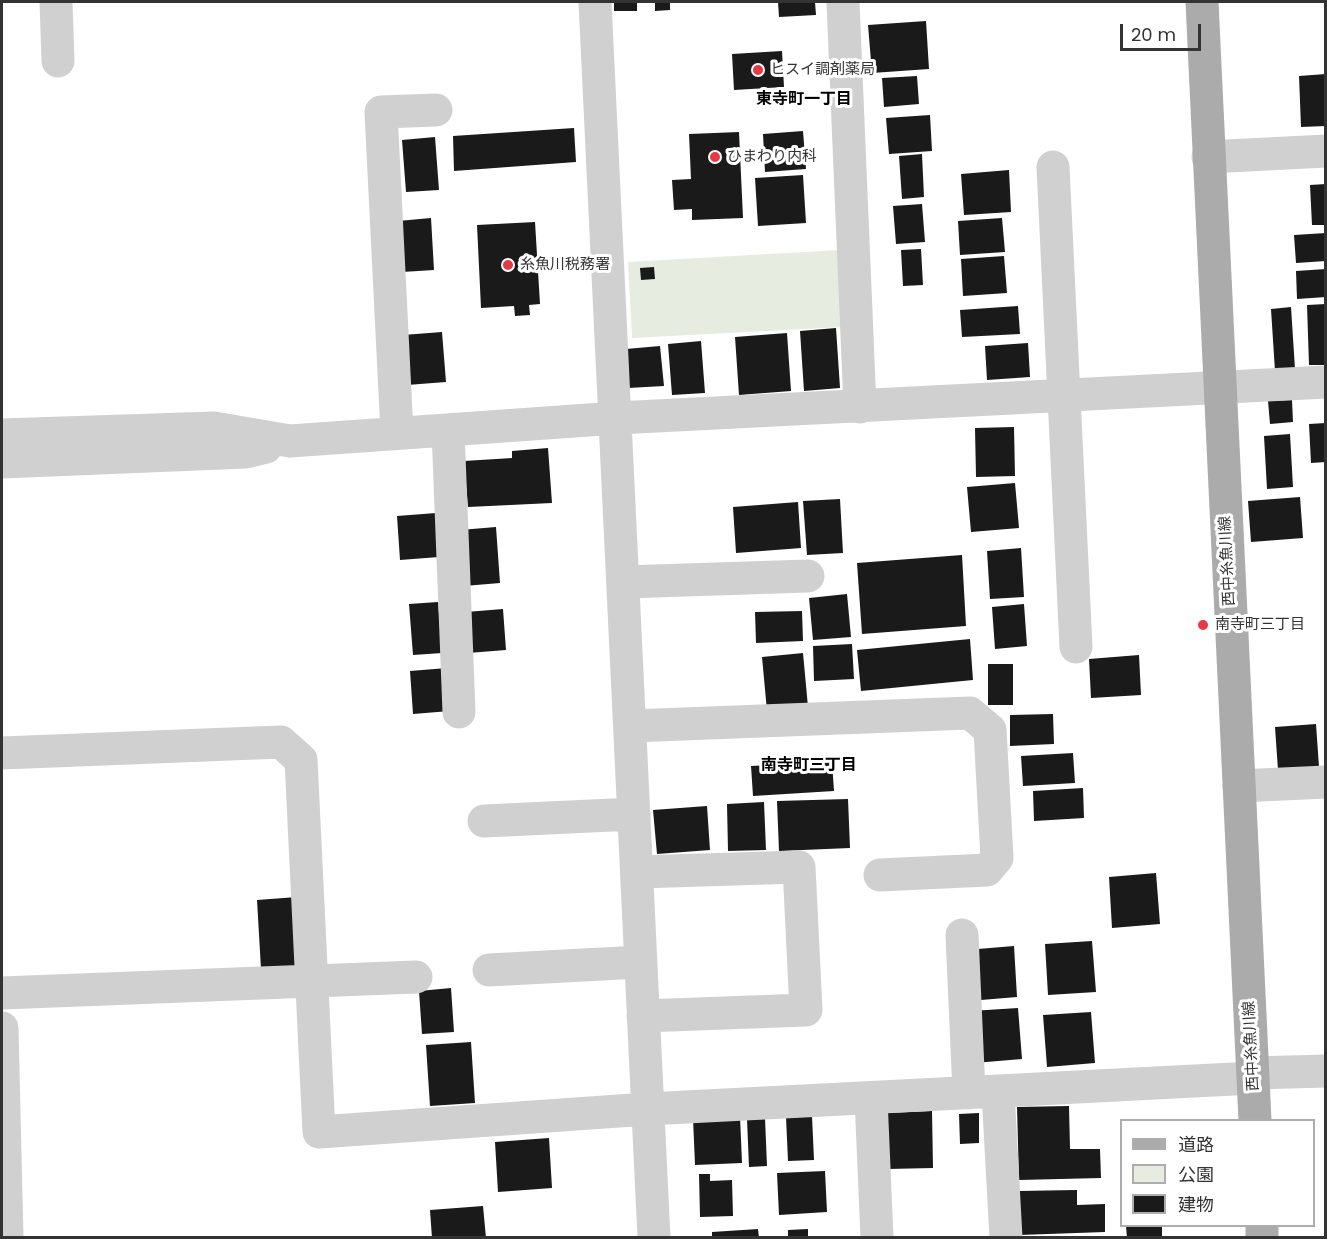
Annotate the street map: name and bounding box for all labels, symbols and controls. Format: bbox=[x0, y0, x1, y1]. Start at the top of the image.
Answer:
scale bar bbox=[1123, 12, 1204, 50]
text: 20 m bbox=[1131, 22, 1176, 47]
place label: ヒスイ調剤薬局 bbox=[770, 61, 875, 79]
marker: ヒスイ調剤薬局 bbox=[751, 63, 765, 77]
district label: 東寺町一丁目 bbox=[756, 90, 852, 110]
place label: ひまわり内科 bbox=[727, 148, 817, 166]
marker: ひまわり内科 bbox=[708, 150, 722, 164]
place label: 糸魚川税務署 bbox=[520, 256, 610, 274]
marker: 糸魚川税務署 bbox=[501, 258, 515, 272]
street label: 西中糸魚川線 bbox=[1217, 516, 1239, 606]
place label: 南寺町三丁目 bbox=[1215, 616, 1305, 634]
marker: 南寺町三丁目 bbox=[1196, 618, 1210, 632]
district label: 南寺町三丁目 bbox=[761, 756, 857, 776]
street label: 西中糸魚川線 bbox=[1241, 1001, 1263, 1091]
legend bbox=[1120, 1119, 1315, 1227]
text: 道路 bbox=[1178, 1132, 1214, 1157]
text: 公園 bbox=[1178, 1162, 1214, 1187]
text: 建物 bbox=[1178, 1192, 1214, 1217]

